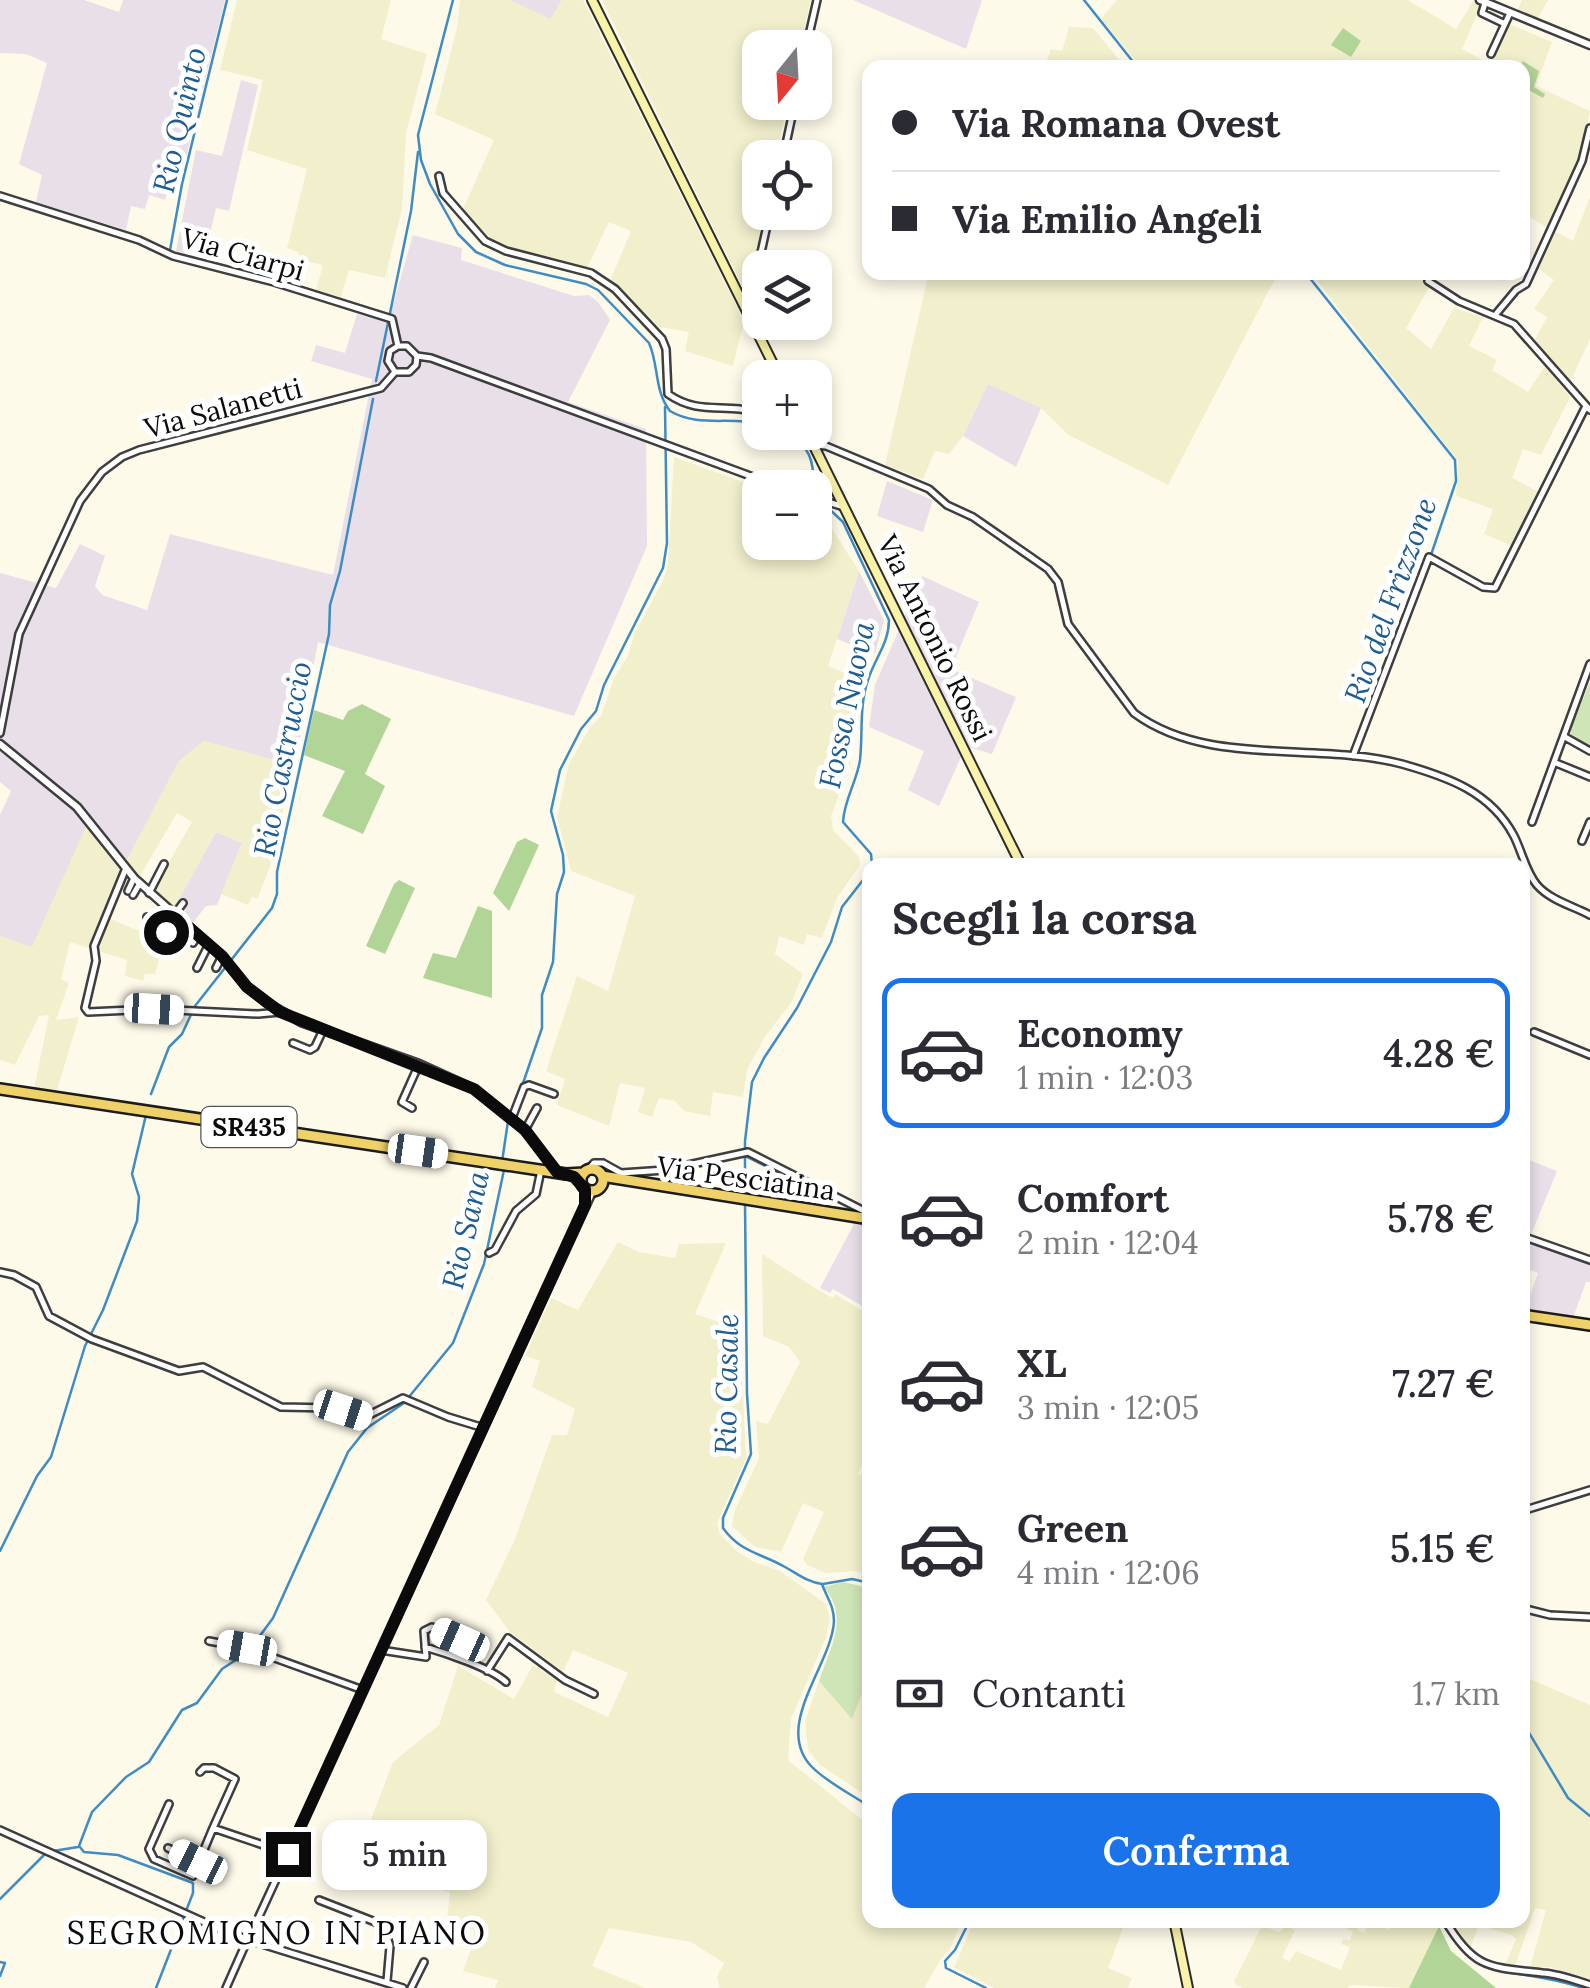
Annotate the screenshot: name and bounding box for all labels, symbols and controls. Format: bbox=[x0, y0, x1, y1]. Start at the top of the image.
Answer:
north arrow bbox=[742, 30, 832, 120]
map controls bbox=[742, 30, 832, 560]
water label: Rio Quinto bbox=[144, 44, 214, 196]
text: Via Romana Ovest bbox=[952, 99, 1280, 147]
button: locate bbox=[742, 140, 832, 230]
text: Via Emilio Angeli bbox=[952, 195, 1262, 243]
street label: Via Ciarpi bbox=[176, 219, 309, 289]
button: layers bbox=[742, 250, 832, 340]
button: + bbox=[742, 360, 832, 450]
street label: Via Salanetti bbox=[139, 370, 306, 447]
button: − bbox=[742, 470, 832, 560]
water label: Rio del Frizzone bbox=[1335, 492, 1445, 708]
street label: Via Antonio Rossi bbox=[869, 528, 1001, 747]
water label: Fossa Nuova bbox=[810, 618, 882, 792]
water label: Rio Castruccio bbox=[244, 658, 320, 860]
text: Scegli la corsa bbox=[892, 889, 1197, 946]
route start bbox=[144, 910, 189, 955]
car bbox=[123, 992, 185, 1026]
icon: car bbox=[897, 1008, 987, 1098]
text: Economy bbox=[1017, 1009, 1183, 1057]
text: 4.28 € bbox=[1383, 1029, 1495, 1077]
text: 1 min · 12:03 bbox=[1017, 1057, 1193, 1098]
road number: SR435 bbox=[202, 1107, 296, 1147]
car bbox=[386, 1132, 450, 1170]
street label: Via Pesciatina bbox=[654, 1148, 837, 1208]
water label: Rio Sana bbox=[433, 1167, 497, 1293]
icon: car bbox=[897, 1173, 987, 1263]
text: Comfort bbox=[1017, 1174, 1169, 1222]
text: 5.78 € bbox=[1387, 1194, 1495, 1242]
text: 2 min · 12:04 bbox=[1017, 1222, 1199, 1263]
water label: Rio Casale bbox=[706, 1313, 746, 1455]
icon: car bbox=[897, 1338, 987, 1428]
text: XL bbox=[1017, 1339, 1067, 1387]
text: 7.27 € bbox=[1392, 1359, 1495, 1407]
car bbox=[310, 1386, 376, 1434]
text: 3 min · 12:05 bbox=[1017, 1387, 1199, 1428]
icon: car bbox=[897, 1503, 987, 1593]
text: Green bbox=[1017, 1504, 1129, 1552]
text: 5.15 € bbox=[1390, 1524, 1495, 1572]
text: 4 min · 12:06 bbox=[1017, 1552, 1200, 1593]
car bbox=[426, 1614, 494, 1666]
car bbox=[215, 1628, 279, 1668]
icon: cash bbox=[892, 1666, 947, 1721]
text: Contanti bbox=[972, 1669, 1126, 1717]
text: 1.7 km bbox=[1413, 1673, 1500, 1714]
button: Conferma bbox=[892, 1793, 1500, 1908]
callout: 5 min bbox=[323, 1819, 488, 1889]
route end bbox=[266, 1832, 311, 1877]
text: 5 min bbox=[362, 1834, 447, 1875]
car bbox=[164, 1835, 232, 1889]
district label: SEGROMIGNO IN PIANO bbox=[67, 1912, 487, 1953]

